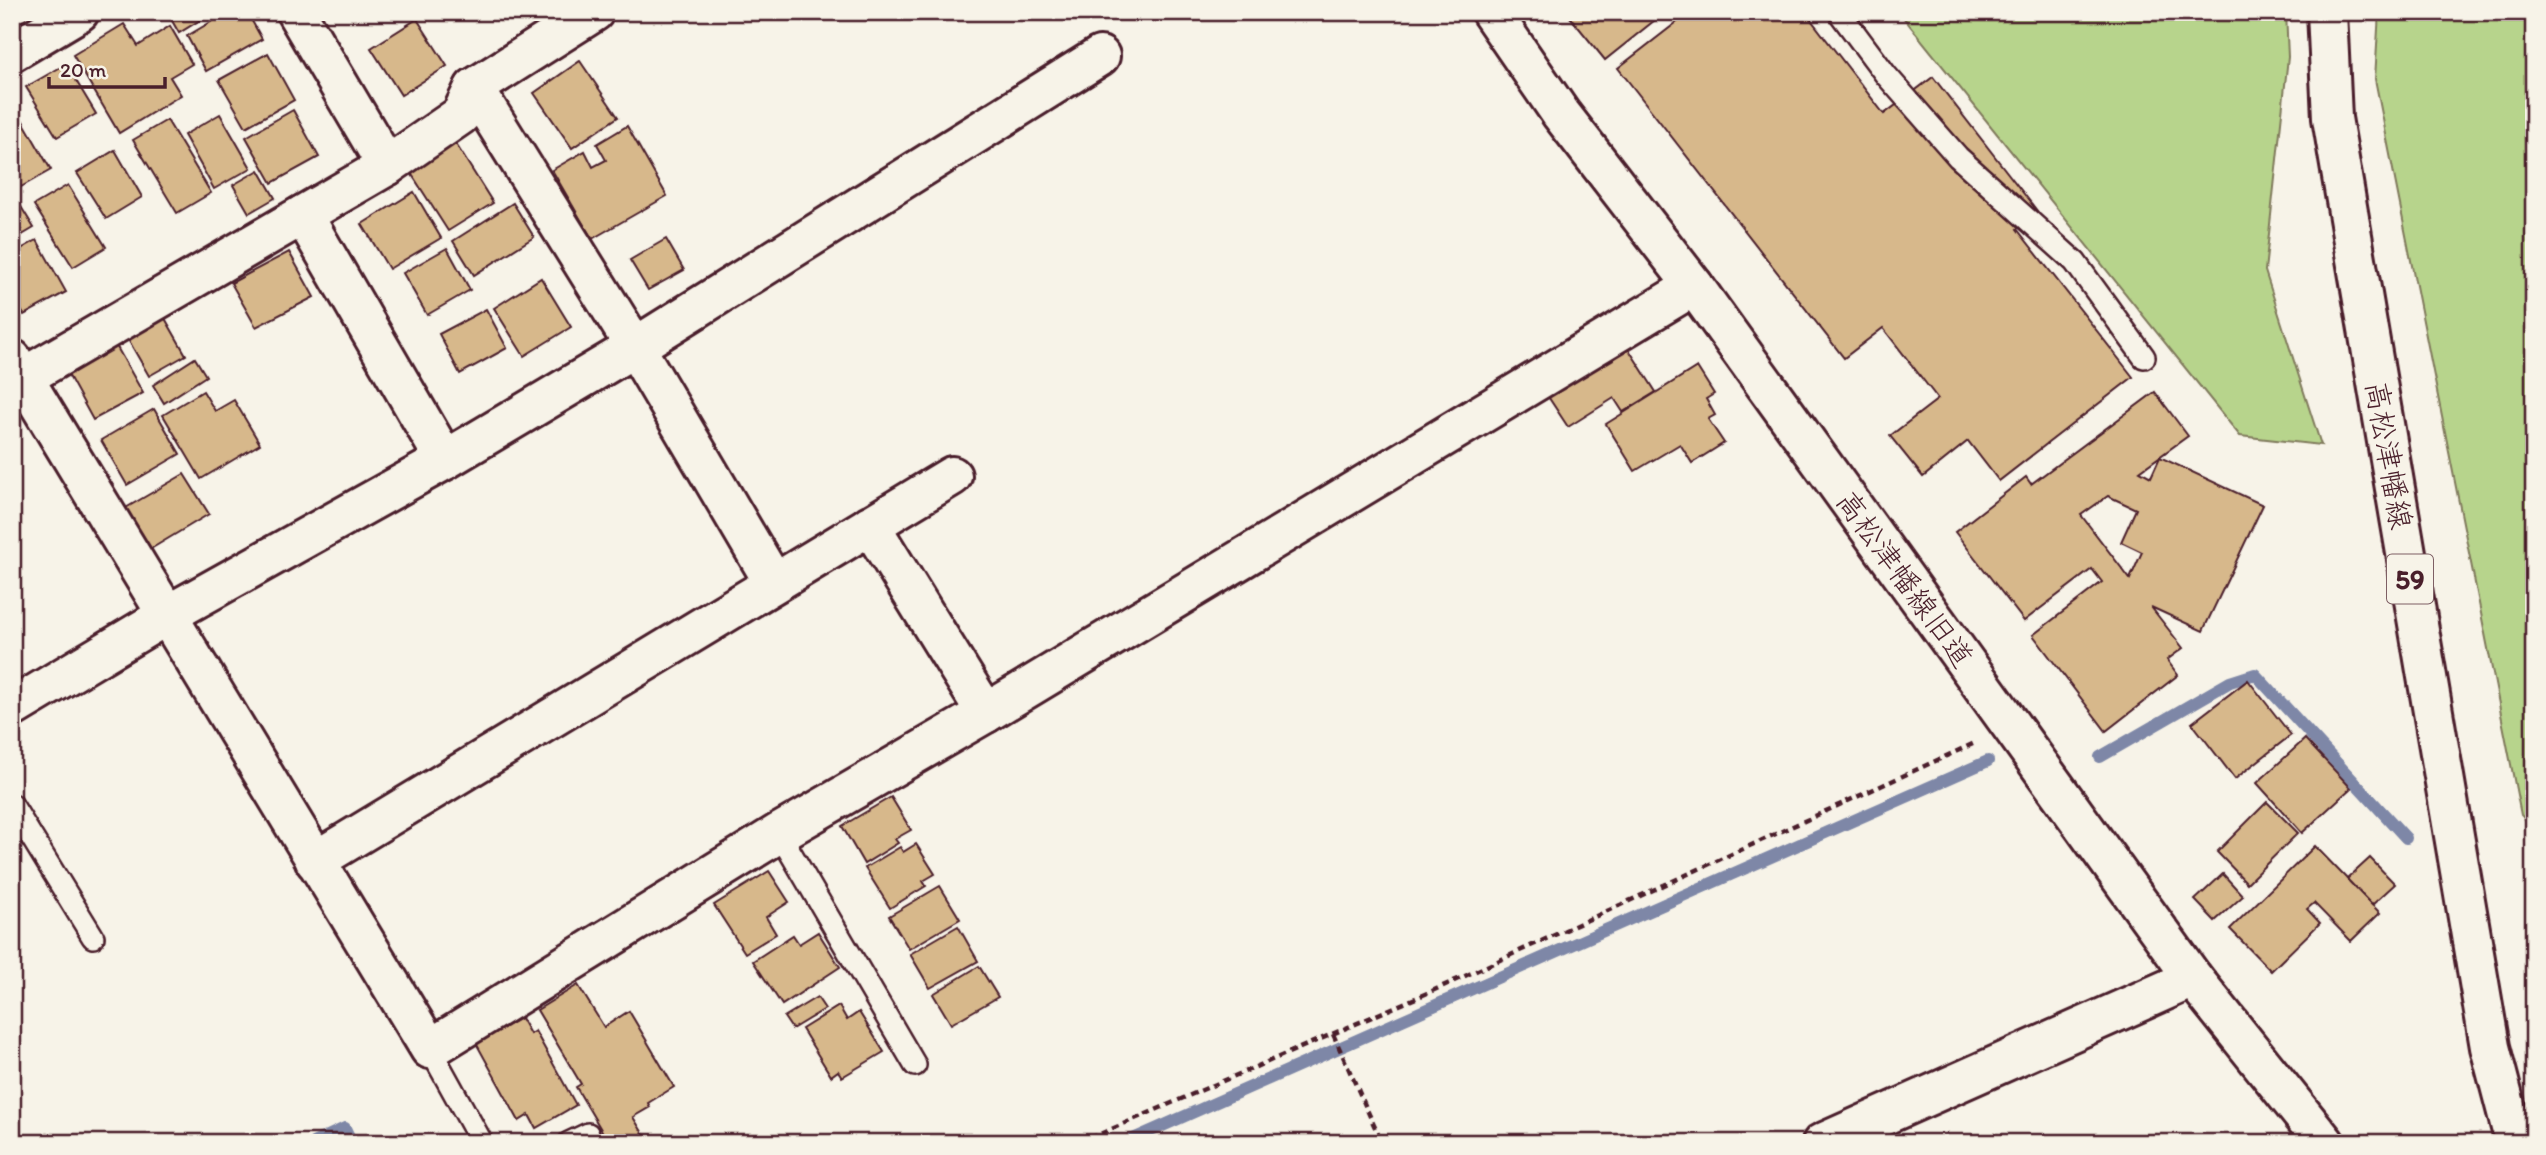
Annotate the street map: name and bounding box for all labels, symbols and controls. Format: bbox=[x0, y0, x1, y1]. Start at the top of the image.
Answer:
scale bar bbox=[49, 46, 164, 90]
text: 20 m bbox=[60, 57, 107, 82]
street label: 高松津幡線 bbox=[2358, 378, 2420, 532]
street label: 高松津幡線旧道 bbox=[1828, 483, 1982, 675]
road number: 59 bbox=[2387, 554, 2433, 604]

